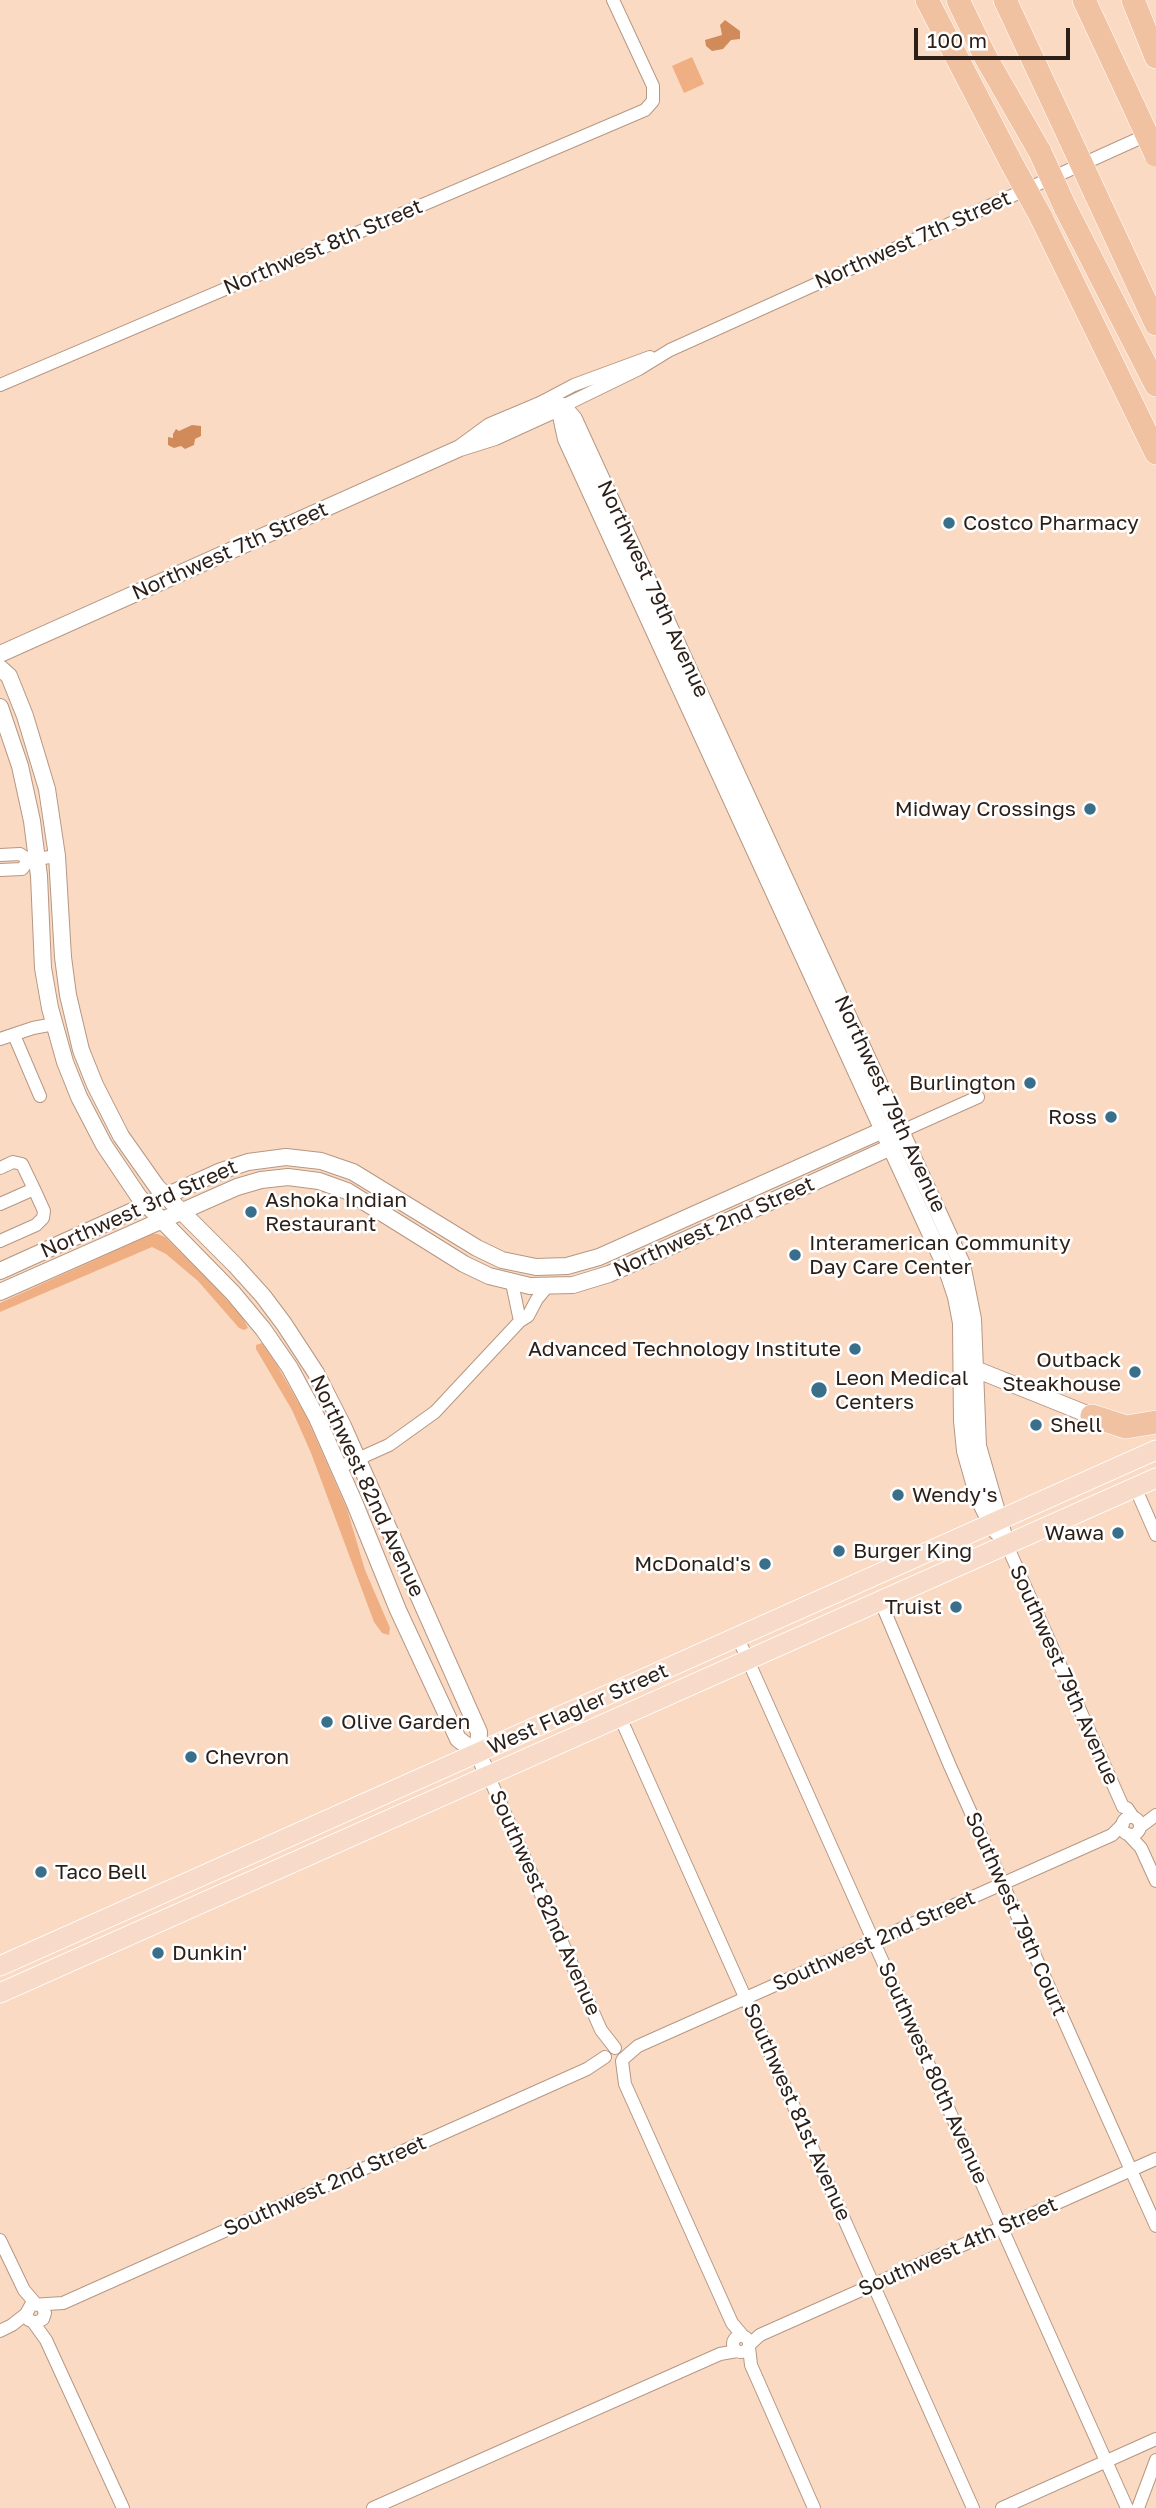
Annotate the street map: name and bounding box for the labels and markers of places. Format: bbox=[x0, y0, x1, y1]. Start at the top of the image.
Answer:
place label: Costco Pharmacy bbox=[963, 510, 1139, 536]
marker: Costco Pharmacy bbox=[941, 515, 957, 531]
place label: Midway Crossings bbox=[895, 796, 1076, 822]
marker: Midway Crossings bbox=[1082, 801, 1098, 817]
place label: Burlington bbox=[909, 1070, 1016, 1096]
marker: Burlington bbox=[1022, 1075, 1038, 1091]
place label: Ross bbox=[1048, 1104, 1097, 1130]
marker: Ross bbox=[1103, 1109, 1119, 1125]
place label: Ashoka Indian Restaurant bbox=[265, 1187, 407, 1237]
marker: Ashoka Indian Restaurant bbox=[243, 1204, 259, 1220]
place label: Interamerican Community Day Care Center bbox=[809, 1230, 1071, 1280]
marker: Interamerican Community Day Care Center bbox=[787, 1247, 803, 1263]
place label: Advanced Technology Institute bbox=[528, 1336, 841, 1362]
marker: Advanced Technology Institute bbox=[847, 1341, 863, 1357]
place label: Outback Steakhouse bbox=[1002, 1347, 1121, 1397]
marker: Outback Steakhouse bbox=[1127, 1364, 1143, 1380]
place label: Leon Medical Centers bbox=[835, 1365, 969, 1415]
marker: Leon Medical Centers bbox=[809, 1380, 829, 1400]
place label: Shell bbox=[1050, 1412, 1102, 1438]
marker: Shell bbox=[1028, 1417, 1044, 1433]
place label: Wendy's bbox=[912, 1482, 998, 1508]
marker: Wendy's bbox=[890, 1487, 906, 1503]
place label: Wawa bbox=[1045, 1520, 1104, 1546]
marker: Wawa bbox=[1110, 1525, 1126, 1541]
place label: Burger King bbox=[853, 1538, 972, 1564]
marker: Burger King bbox=[831, 1543, 847, 1559]
place label: McDonald's bbox=[634, 1551, 751, 1577]
marker: McDonald's bbox=[757, 1556, 773, 1572]
place label: Truist bbox=[885, 1594, 942, 1620]
marker: Truist bbox=[948, 1599, 964, 1615]
place label: Olive Garden bbox=[341, 1709, 470, 1735]
marker: Olive Garden bbox=[319, 1714, 335, 1730]
place label: Chevron bbox=[205, 1744, 289, 1770]
marker: Chevron bbox=[183, 1749, 199, 1765]
place label: Taco Bell bbox=[55, 1859, 147, 1885]
marker: Taco Bell bbox=[33, 1864, 49, 1880]
place label: Dunkin' bbox=[172, 1940, 247, 1966]
marker: Dunkin' bbox=[150, 1945, 166, 1961]

